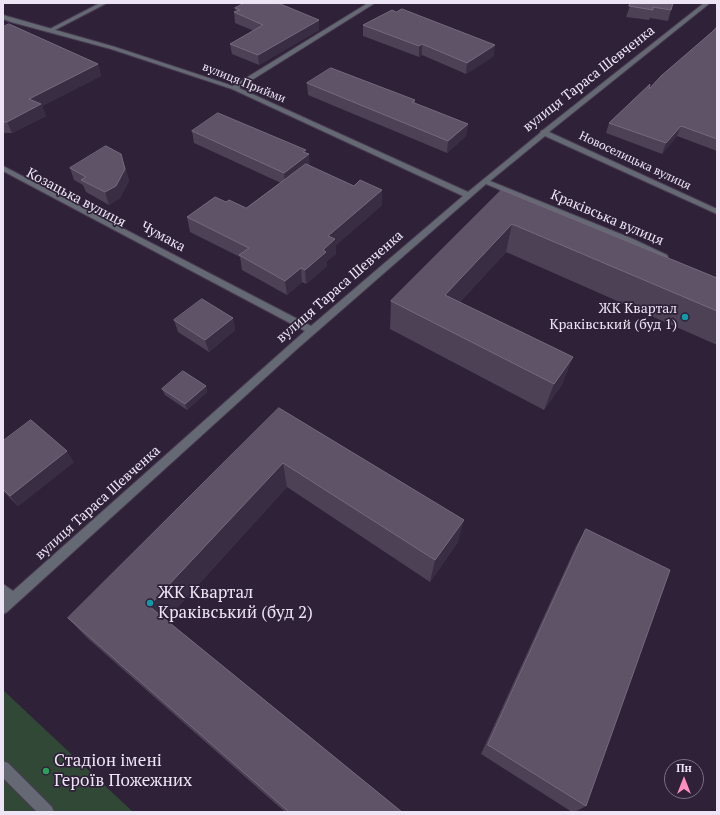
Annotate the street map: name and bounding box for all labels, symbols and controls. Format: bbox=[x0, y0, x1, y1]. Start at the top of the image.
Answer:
street label: вулиця Тараса Шевченка bbox=[520, 22, 658, 136]
street label: вулиця Прийми bbox=[200, 60, 288, 106]
street label: Новоселицька вулиця bbox=[577, 129, 693, 193]
street label: Козацька вулиця bbox=[23, 165, 129, 231]
street label: Краківська вулиця bbox=[548, 187, 666, 249]
street label: Чумака bbox=[138, 218, 188, 256]
street label: вулиця Тараса Шевченка bbox=[273, 227, 407, 347]
place label: ЖК Квартал Краківський (буд 1) bbox=[549, 301, 677, 334]
marker: ЖК Квартал Краківський (буд 1) bbox=[680, 312, 690, 322]
street label: вулиця Тараса Шевченка bbox=[32, 442, 164, 564]
place label: ЖК Квартал Краківський (буд 2) bbox=[158, 583, 313, 623]
marker: ЖК Квартал Краківський (буд 2) bbox=[145, 598, 155, 608]
place label: Стадіон імені Героїв Пожежних bbox=[54, 751, 192, 791]
north arrow bbox=[664, 759, 704, 799]
text: Пн bbox=[676, 761, 692, 775]
marker: Стадіон імені Героїв Пожежних bbox=[41, 766, 51, 776]

